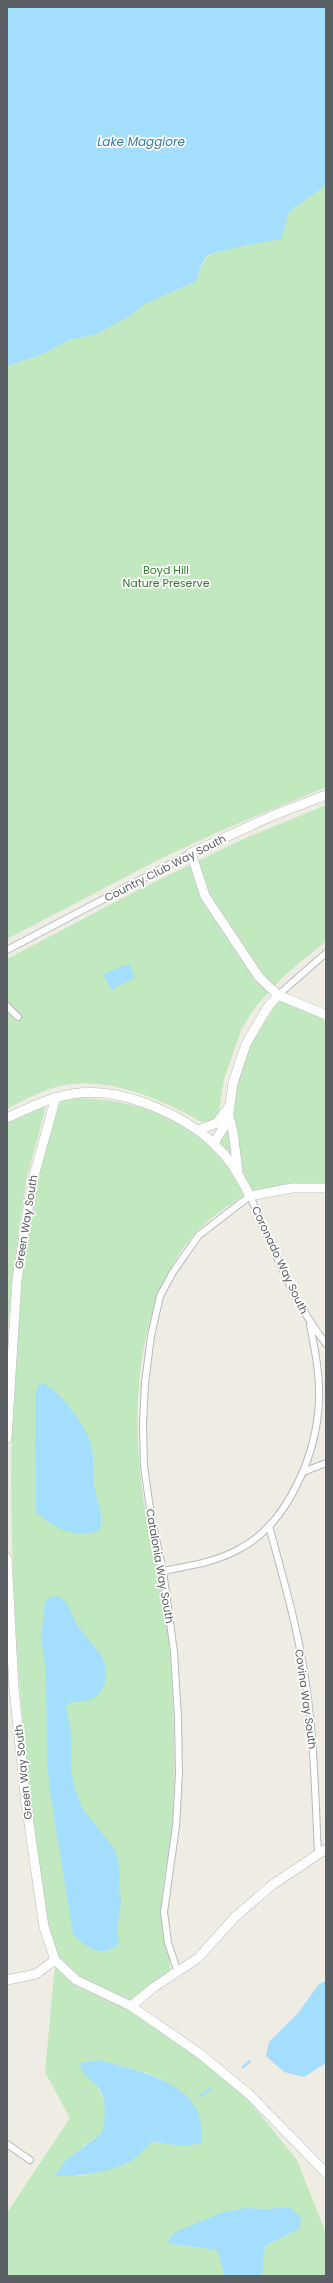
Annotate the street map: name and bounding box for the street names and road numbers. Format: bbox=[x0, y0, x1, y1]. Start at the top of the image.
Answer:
street label: Country Club Way South bbox=[102, 830, 228, 906]
street label: Green Way South bbox=[11, 1174, 41, 1270]
street label: Coronado Way South bbox=[248, 1203, 312, 1317]
street label: Catalonia Way South bbox=[142, 1507, 178, 1625]
street label: Covina Way South bbox=[291, 1648, 321, 1750]
street label: Green Way South bbox=[10, 1724, 36, 1820]

